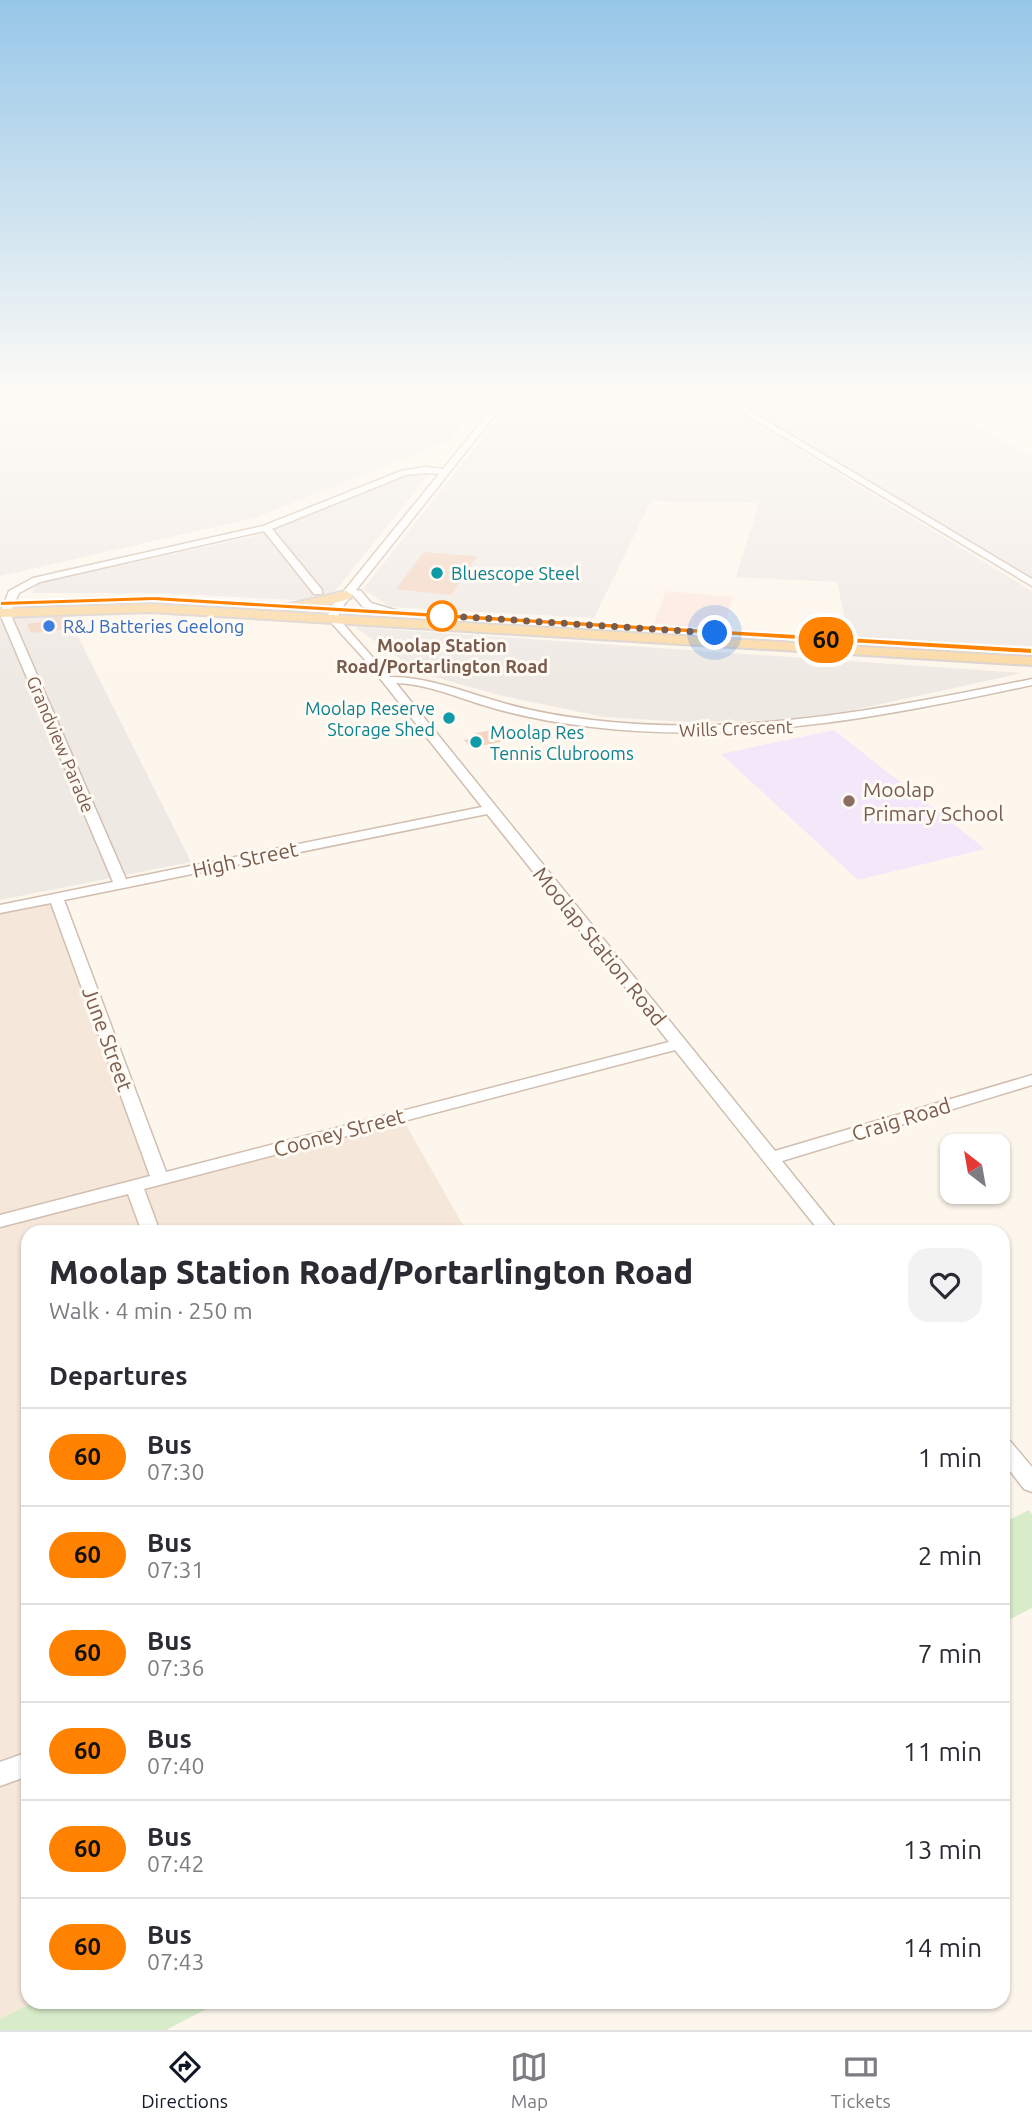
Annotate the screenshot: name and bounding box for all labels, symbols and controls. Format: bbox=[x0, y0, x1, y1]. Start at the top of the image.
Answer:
place label: Bluescope Steel bbox=[451, 563, 580, 583]
marker: Bluescope Steel bbox=[429, 565, 445, 581]
marker: Moolap Station Road/Portarlington Road bbox=[427, 601, 457, 631]
your location bbox=[697, 615, 732, 650]
place label: R&J Batteries Geelong bbox=[63, 616, 244, 636]
line badge: 60 bbox=[794, 617, 858, 663]
marker: R&J Batteries Geelong bbox=[41, 618, 57, 634]
text: 60 bbox=[812, 626, 840, 653]
place label: Moolap Station Road/Portarlington Road bbox=[336, 635, 548, 676]
street label: Grandview Parade bbox=[23, 673, 99, 815]
place label: Moolap Reserve Storage Shed bbox=[305, 698, 435, 739]
marker: Moolap Reserve Storage Shed bbox=[441, 710, 457, 726]
street label: Wills Crescent bbox=[679, 716, 793, 740]
place label: Moolap Res Tennis Clubrooms bbox=[490, 722, 634, 763]
marker: Moolap Res Tennis Clubrooms bbox=[468, 734, 484, 750]
place label: Moolap Primary School bbox=[863, 777, 1004, 825]
marker: Moolap Primary School bbox=[841, 793, 857, 809]
street label: High Street bbox=[190, 836, 300, 882]
street label: Moolap Station Road bbox=[529, 862, 671, 1030]
street label: June Street bbox=[78, 984, 138, 1094]
street label: Craig Road bbox=[849, 1093, 953, 1145]
street label: Cooney Street bbox=[271, 1103, 407, 1161]
north arrow bbox=[940, 1134, 1010, 1204]
map controls bbox=[940, 1134, 1010, 1204]
button: heart bbox=[908, 1248, 982, 1322]
text: Moolap Station Road/Portarlington Road bbox=[49, 1253, 693, 1290]
text: Walk · 4 min · 250 m bbox=[49, 1298, 253, 1323]
text: Departures bbox=[49, 1361, 187, 1390]
text: Bus bbox=[147, 1430, 192, 1459]
text: 60 bbox=[74, 1443, 101, 1470]
text: 1 min bbox=[918, 1443, 982, 1472]
text: 07:30 bbox=[147, 1459, 205, 1484]
text: Bus bbox=[147, 1528, 192, 1557]
text: 60 bbox=[74, 1541, 101, 1568]
text: 2 min bbox=[918, 1541, 982, 1570]
text: 07:31 bbox=[147, 1557, 205, 1582]
text: Bus bbox=[147, 1626, 192, 1655]
text: 60 bbox=[74, 1639, 101, 1666]
text: 7 min bbox=[918, 1639, 982, 1668]
text: 07:36 bbox=[147, 1655, 205, 1680]
text: Bus bbox=[147, 1724, 192, 1753]
text: 60 bbox=[74, 1737, 101, 1764]
text: 11 min bbox=[903, 1737, 982, 1766]
text: 07:40 bbox=[147, 1753, 205, 1778]
text: Bus bbox=[147, 1822, 192, 1851]
text: 60 bbox=[74, 1835, 101, 1862]
text: 13 min bbox=[903, 1835, 982, 1864]
text: 07:42 bbox=[147, 1851, 205, 1876]
text: Bus bbox=[147, 1920, 192, 1949]
text: 60 bbox=[74, 1933, 101, 1960]
text: 14 min bbox=[903, 1933, 982, 1962]
text: 07:43 bbox=[147, 1949, 205, 1974]
tab: Directions bbox=[141, 2048, 228, 2112]
tab: Map bbox=[510, 2048, 548, 2112]
tab: Tickets bbox=[831, 2048, 891, 2112]

